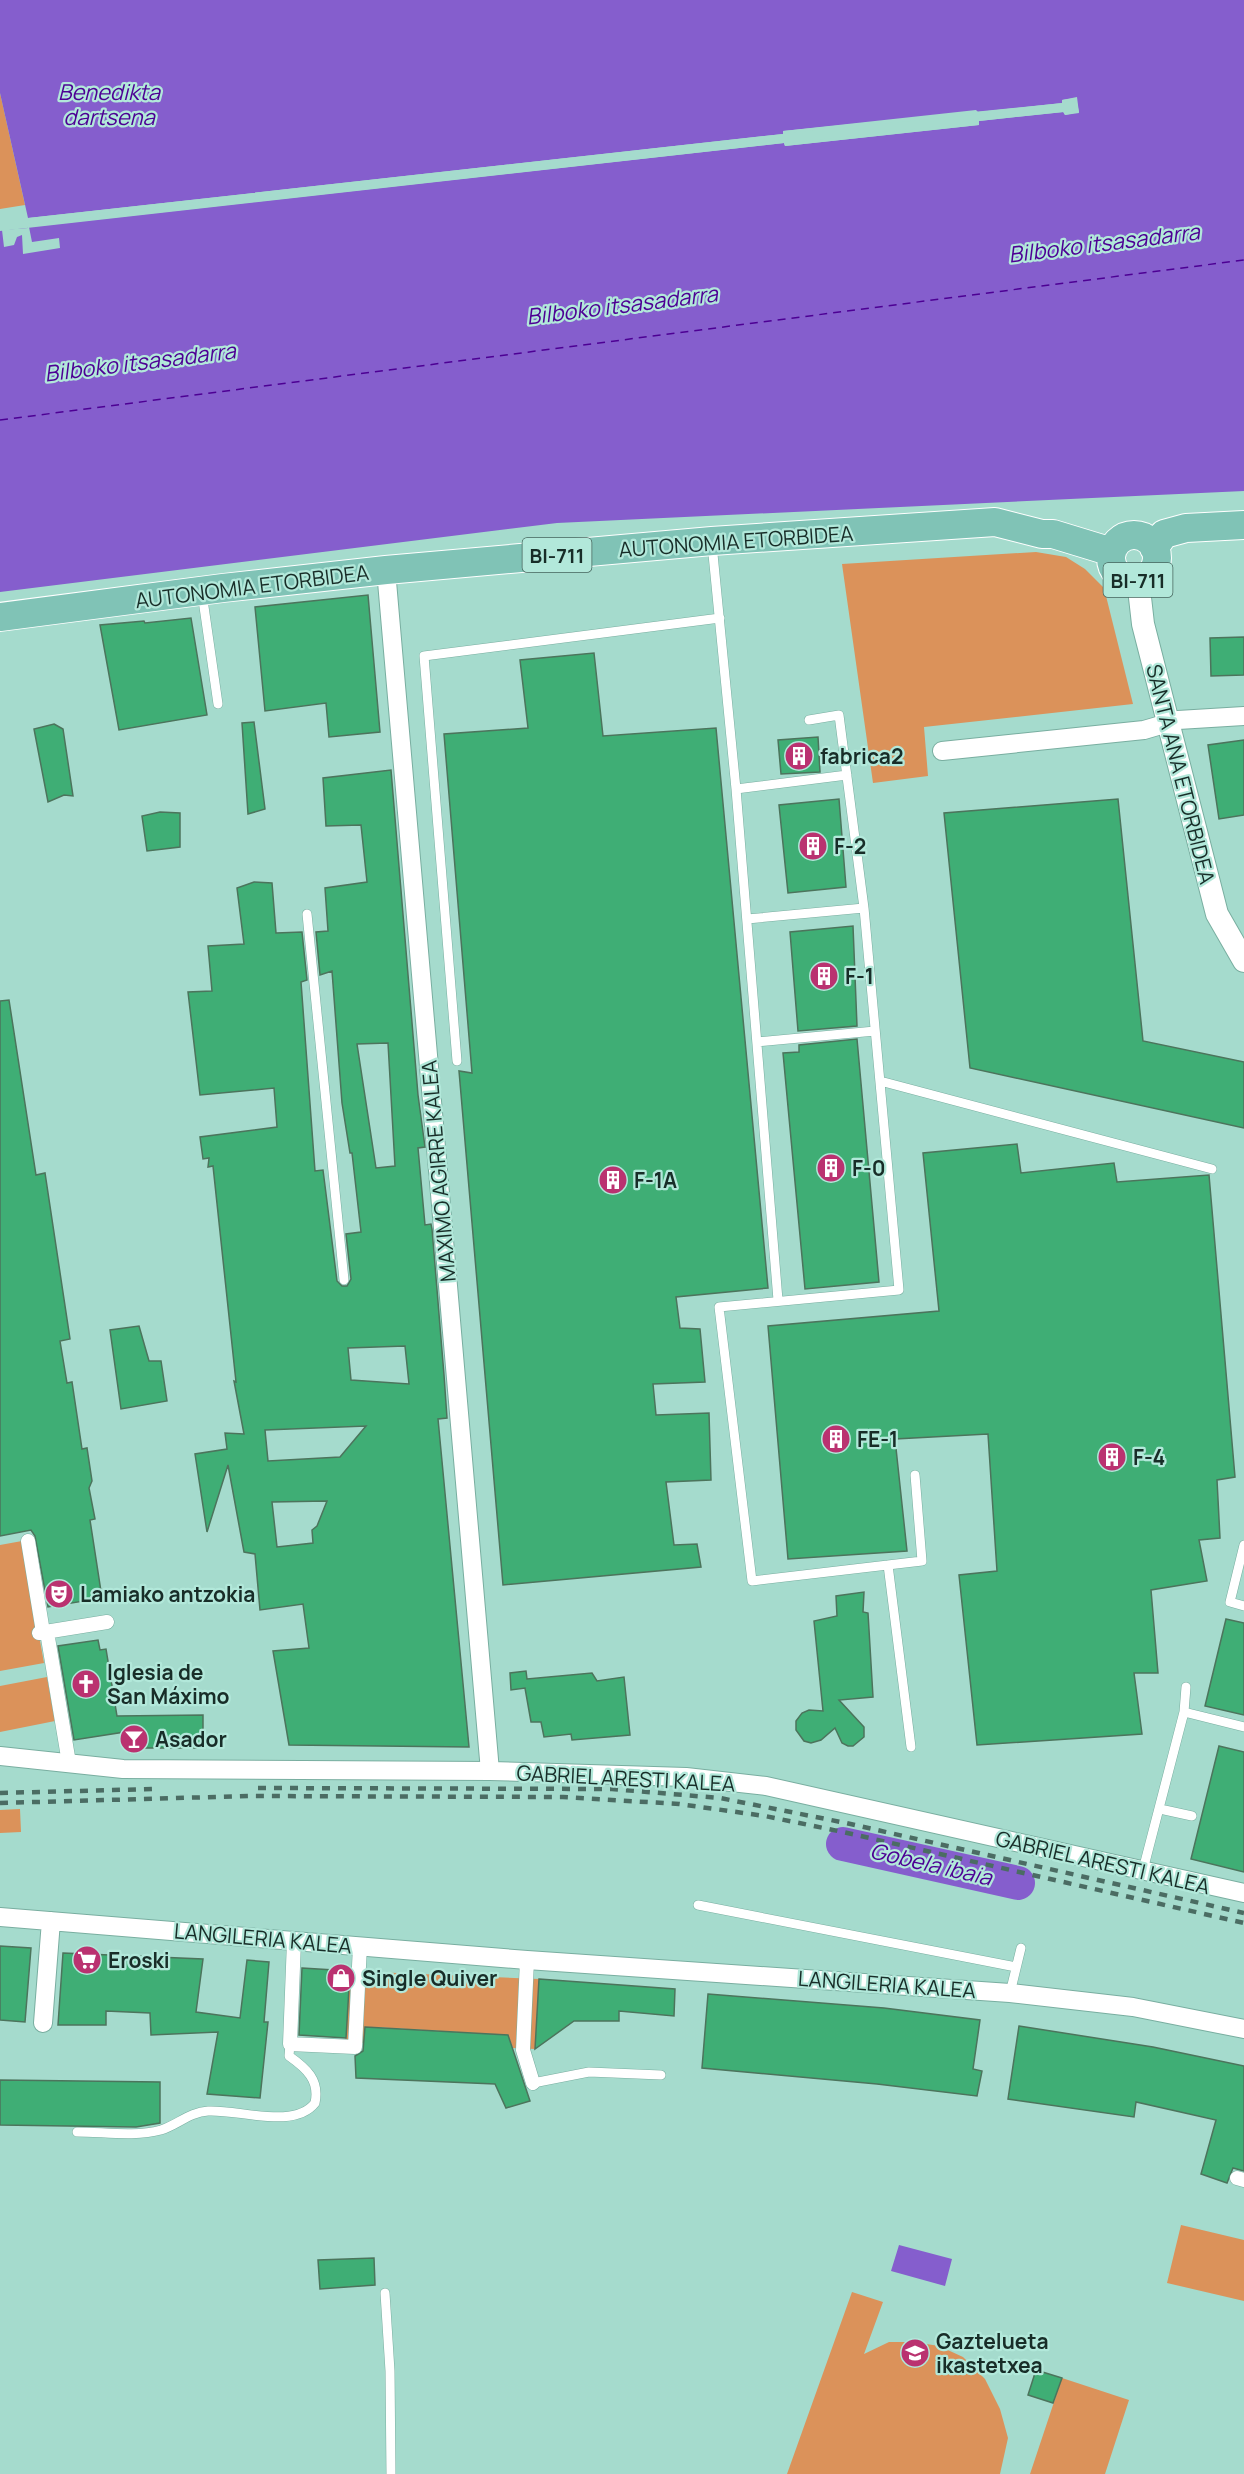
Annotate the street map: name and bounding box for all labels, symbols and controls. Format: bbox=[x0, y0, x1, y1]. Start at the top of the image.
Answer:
water label: Benedikta dartsena bbox=[58, 77, 162, 132]
water label: Bilboko itsasadarra bbox=[1007, 216, 1203, 270]
water label: Bilboko itsasadarra bbox=[525, 278, 721, 332]
water label: Bilboko itsasadarra bbox=[43, 335, 239, 389]
street label: AUTONOMIA ETORBIDEA bbox=[618, 519, 854, 563]
road number: BI-711 bbox=[522, 538, 592, 572]
street label: AUTONOMIA ETORBIDEA bbox=[134, 558, 370, 614]
road number: BI-711 bbox=[1104, 563, 1172, 597]
street label: SANTA ANA ETORBIDEA bbox=[1140, 661, 1222, 887]
building icon: fabrica2 bbox=[783, 740, 815, 772]
place label: fabrica2 bbox=[820, 742, 903, 770]
building icon: F-2 bbox=[797, 830, 829, 862]
place label: F-2 bbox=[834, 832, 866, 860]
building icon: F-1 bbox=[808, 960, 840, 992]
place label: F-1 bbox=[845, 962, 874, 990]
street label: MAXIMO AGIRRE KALEA bbox=[414, 1059, 462, 1283]
building icon: F-0 bbox=[815, 1152, 847, 1184]
place label: F-0 bbox=[852, 1154, 886, 1182]
building icon: F-1A bbox=[597, 1164, 629, 1196]
place label: F-1A bbox=[634, 1166, 677, 1194]
building icon: FE-1 bbox=[820, 1423, 852, 1455]
place label: FE-1 bbox=[857, 1425, 898, 1453]
building icon: F-4 bbox=[1096, 1441, 1128, 1473]
place label: F-4 bbox=[1133, 1443, 1165, 1471]
theatre icon: Lamiako antzokia bbox=[43, 1578, 75, 1610]
place label: Lamiako antzokia bbox=[80, 1580, 255, 1608]
place label: Iglesia de San Máximo bbox=[107, 1658, 230, 1710]
church icon: Iglesia de San Máximo bbox=[70, 1668, 102, 1700]
bar icon: Asador bbox=[118, 1723, 150, 1755]
place label: Asador bbox=[155, 1725, 227, 1753]
street label: GABRIEL ARESTI KALEA bbox=[516, 1758, 736, 1798]
street label: GABRIEL ARESTI KALEA bbox=[993, 1824, 1213, 1900]
water label: Gobela ibaia bbox=[867, 1835, 996, 1893]
street label: LANGILERIA KALEA bbox=[173, 1916, 353, 1960]
supermarket icon: Eroski bbox=[71, 1944, 103, 1976]
place label: Eroski bbox=[108, 1946, 170, 1974]
shop icon: Single Quiver bbox=[325, 1962, 357, 1994]
place label: Single Quiver bbox=[362, 1964, 497, 1992]
street label: LANGILERIA KALEA bbox=[797, 1964, 977, 2004]
place label: Gaztelueta ikastetxea bbox=[936, 2327, 1049, 2379]
school or university icon: Gaztelueta ikastetxea bbox=[899, 2337, 931, 2369]

